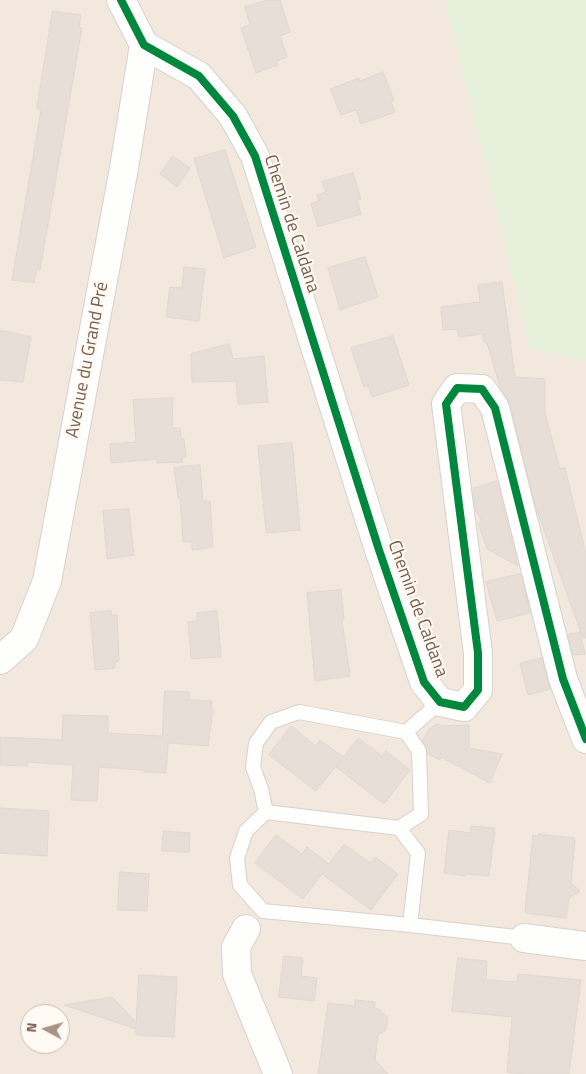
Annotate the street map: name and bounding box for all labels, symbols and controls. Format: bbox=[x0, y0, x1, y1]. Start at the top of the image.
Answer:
street label: Chemin de Caldana bbox=[258, 152, 324, 296]
street label: Avenue du Grand Pré bbox=[62, 280, 114, 440]
street label: Chemin de Caldana bbox=[382, 538, 452, 680]
north arrow bbox=[20, 1004, 70, 1054]
text: N bbox=[20, 1022, 42, 1033]

